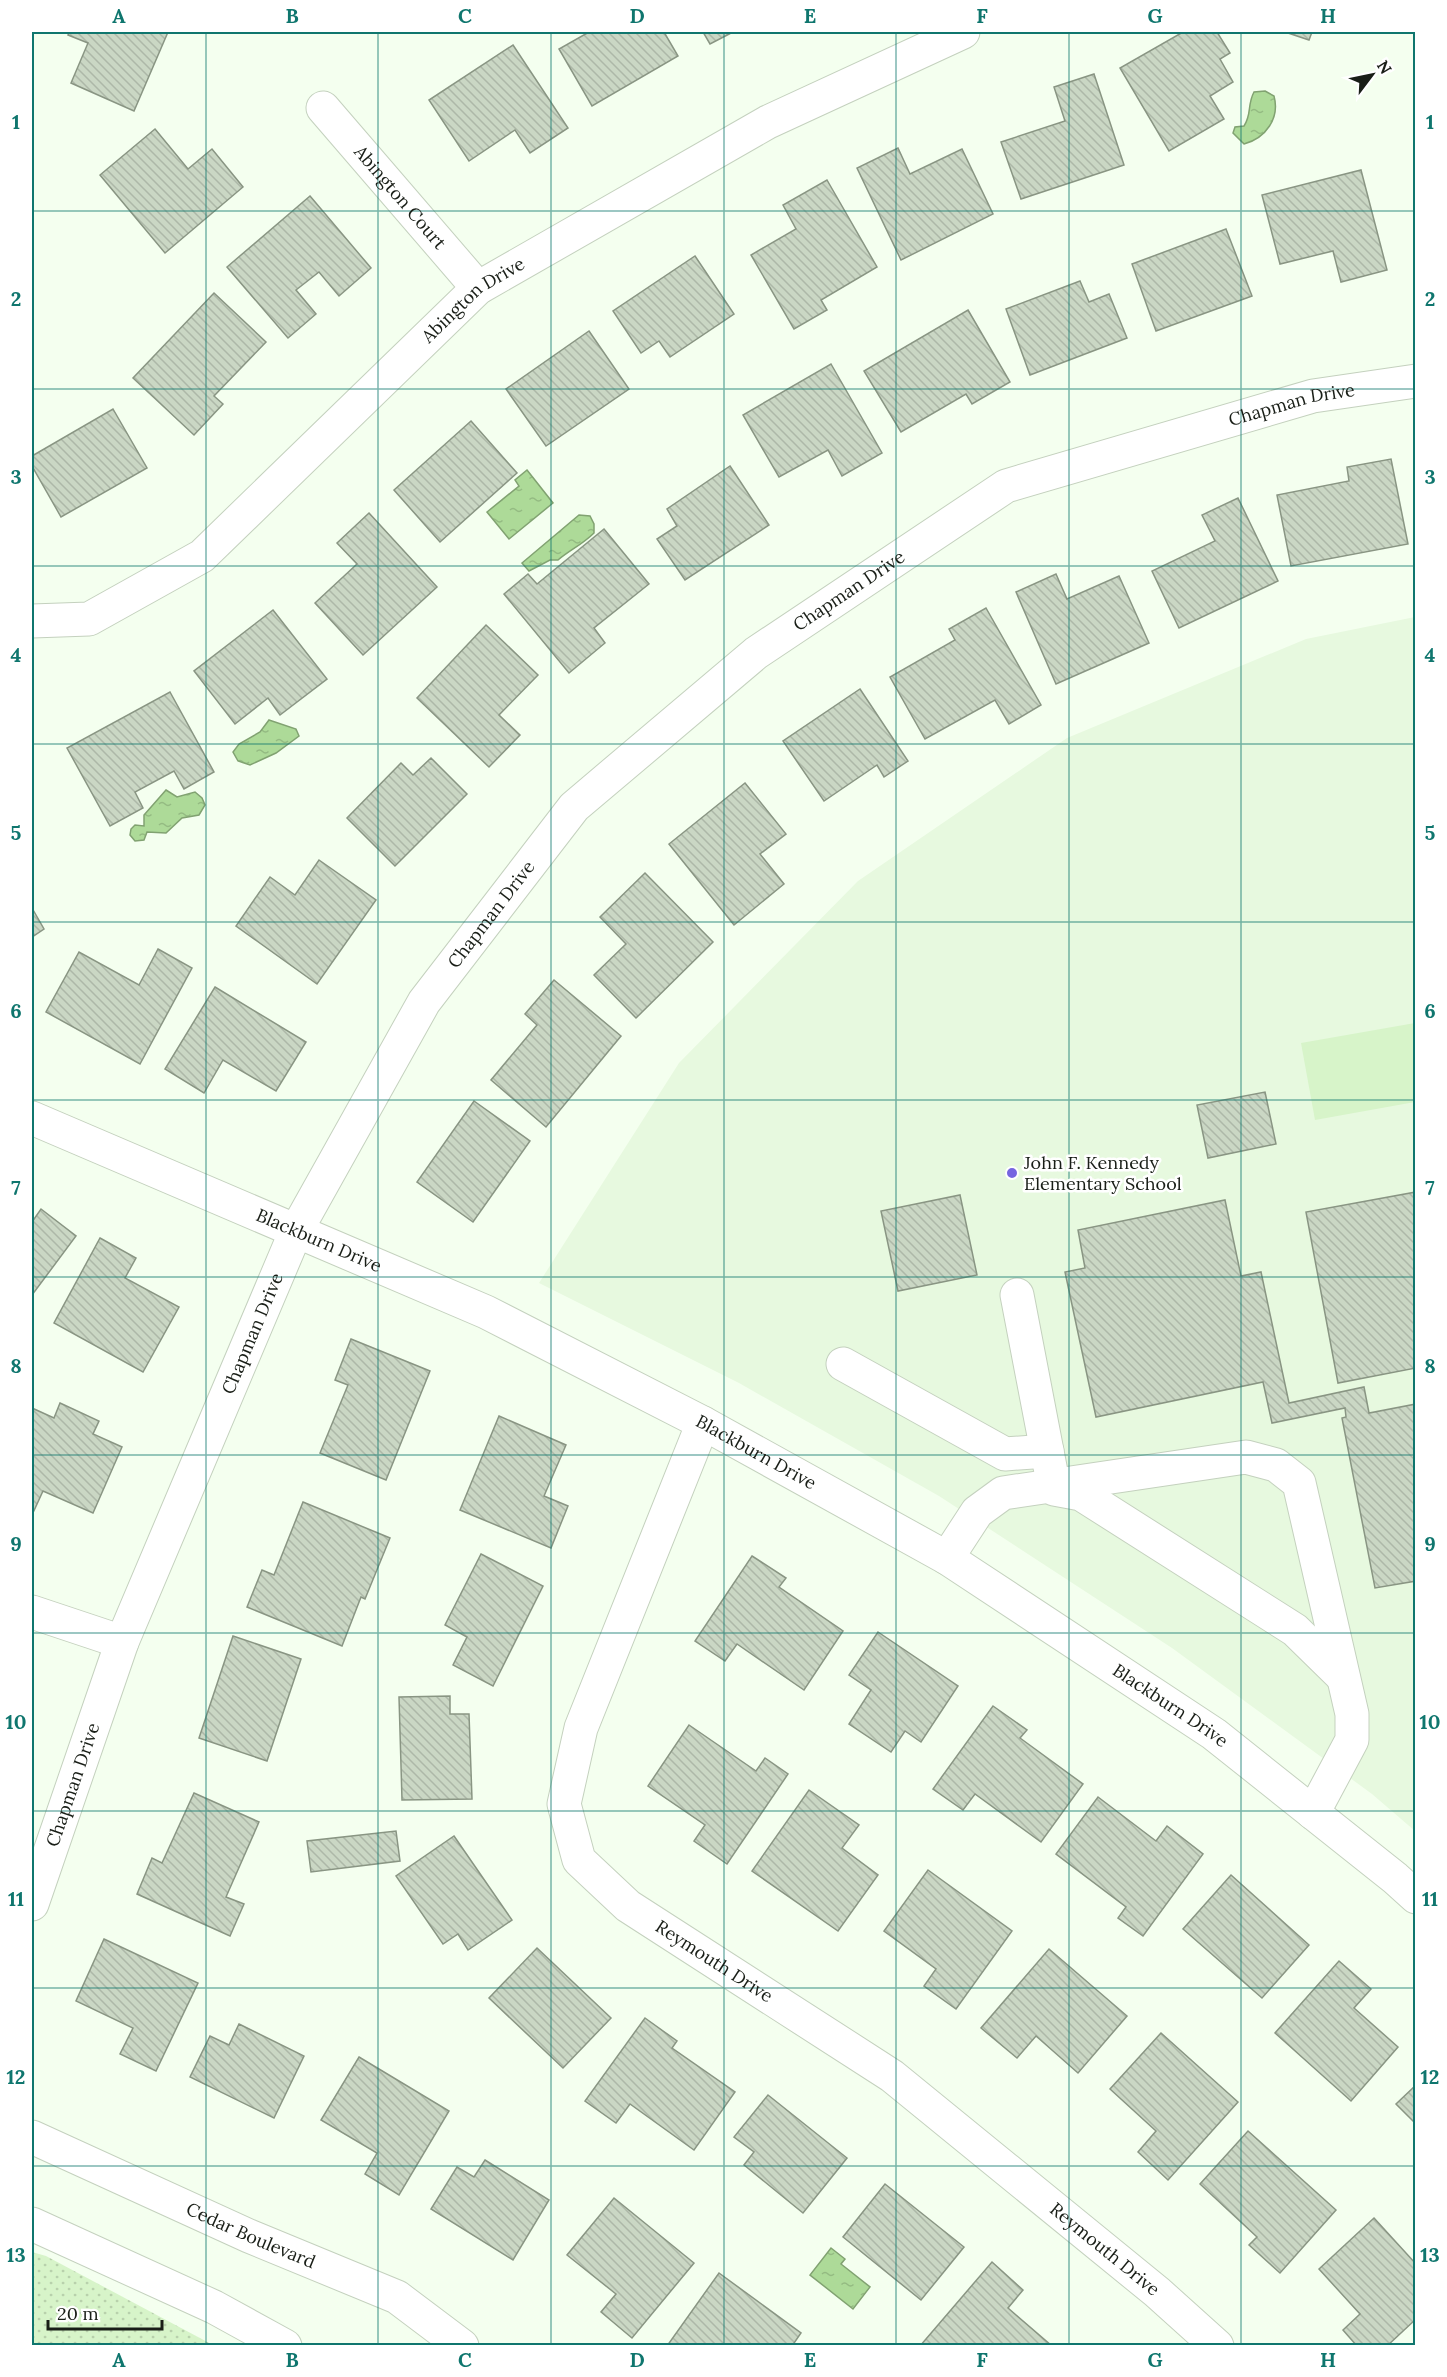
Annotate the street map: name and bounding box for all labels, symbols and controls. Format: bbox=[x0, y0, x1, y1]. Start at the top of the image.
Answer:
text: A bbox=[112, 3, 126, 28]
text: B bbox=[285, 3, 299, 28]
text: C bbox=[458, 3, 472, 28]
text: D bbox=[629, 3, 645, 28]
text: E bbox=[804, 3, 816, 28]
text: F bbox=[976, 3, 988, 28]
text: G bbox=[1147, 3, 1163, 28]
text: H bbox=[1320, 3, 1336, 28]
north arrow bbox=[1342, 45, 1402, 105]
text: N bbox=[1373, 57, 1396, 78]
text: 1 bbox=[12, 109, 20, 134]
text: 1 bbox=[1426, 109, 1434, 134]
street label: Abington Court bbox=[349, 140, 451, 254]
street label: Abington Drive bbox=[416, 252, 529, 348]
text: 2 bbox=[11, 286, 21, 311]
text: 2 bbox=[1425, 286, 1435, 311]
street label: Chapman Drive bbox=[1226, 378, 1356, 431]
text: 3 bbox=[10, 464, 22, 489]
text: 3 bbox=[1424, 464, 1436, 489]
street label: Chapman Drive bbox=[789, 545, 909, 636]
text: 4 bbox=[11, 642, 22, 667]
text: 4 bbox=[1425, 642, 1436, 667]
text: 5 bbox=[11, 820, 22, 845]
text: 5 bbox=[1425, 820, 1436, 845]
street label: Chapman Drive bbox=[442, 856, 540, 973]
text: 6 bbox=[10, 998, 22, 1023]
text: 6 bbox=[1424, 998, 1436, 1023]
place label: John F. Kennedy Elementary School bbox=[1023, 1151, 1182, 1195]
marker: John F. Kennedy Elementary School bbox=[1005, 1166, 1019, 1180]
text: 7 bbox=[11, 1175, 21, 1200]
text: 7 bbox=[1425, 1175, 1435, 1200]
street label: Blackburn Drive bbox=[253, 1203, 386, 1277]
street label: Chapman Drive bbox=[216, 1269, 288, 1397]
text: 8 bbox=[10, 1353, 22, 1378]
text: 8 bbox=[1424, 1353, 1436, 1378]
street label: Blackburn Drive bbox=[692, 1409, 821, 1495]
text: 9 bbox=[10, 1531, 22, 1556]
text: 9 bbox=[1424, 1531, 1436, 1556]
street label: Blackburn Drive bbox=[1108, 1658, 1233, 1752]
text: 10 bbox=[6, 1709, 26, 1734]
text: 10 bbox=[1420, 1709, 1440, 1734]
street label: Chapman Drive bbox=[41, 1719, 104, 1850]
text: 11 bbox=[8, 1886, 24, 1911]
text: 11 bbox=[1422, 1886, 1438, 1911]
street label: Reymouth Drive bbox=[651, 1915, 778, 2007]
text: 12 bbox=[7, 2064, 25, 2089]
text: 12 bbox=[1421, 2064, 1439, 2089]
street label: Cedar Boulevard bbox=[183, 2197, 319, 2273]
street label: Reymouth Drive bbox=[1045, 2197, 1165, 2301]
text: 13 bbox=[6, 2242, 26, 2267]
text: 13 bbox=[1420, 2242, 1440, 2267]
scale bar bbox=[48, 2293, 162, 2331]
text: 20 m bbox=[57, 2302, 99, 2325]
text: A bbox=[112, 2347, 126, 2372]
text: B bbox=[285, 2347, 299, 2372]
text: C bbox=[458, 2347, 472, 2372]
text: D bbox=[629, 2347, 645, 2372]
text: E bbox=[804, 2347, 816, 2372]
text: F bbox=[976, 2347, 988, 2372]
text: G bbox=[1147, 2347, 1163, 2372]
text: H bbox=[1320, 2347, 1336, 2372]

